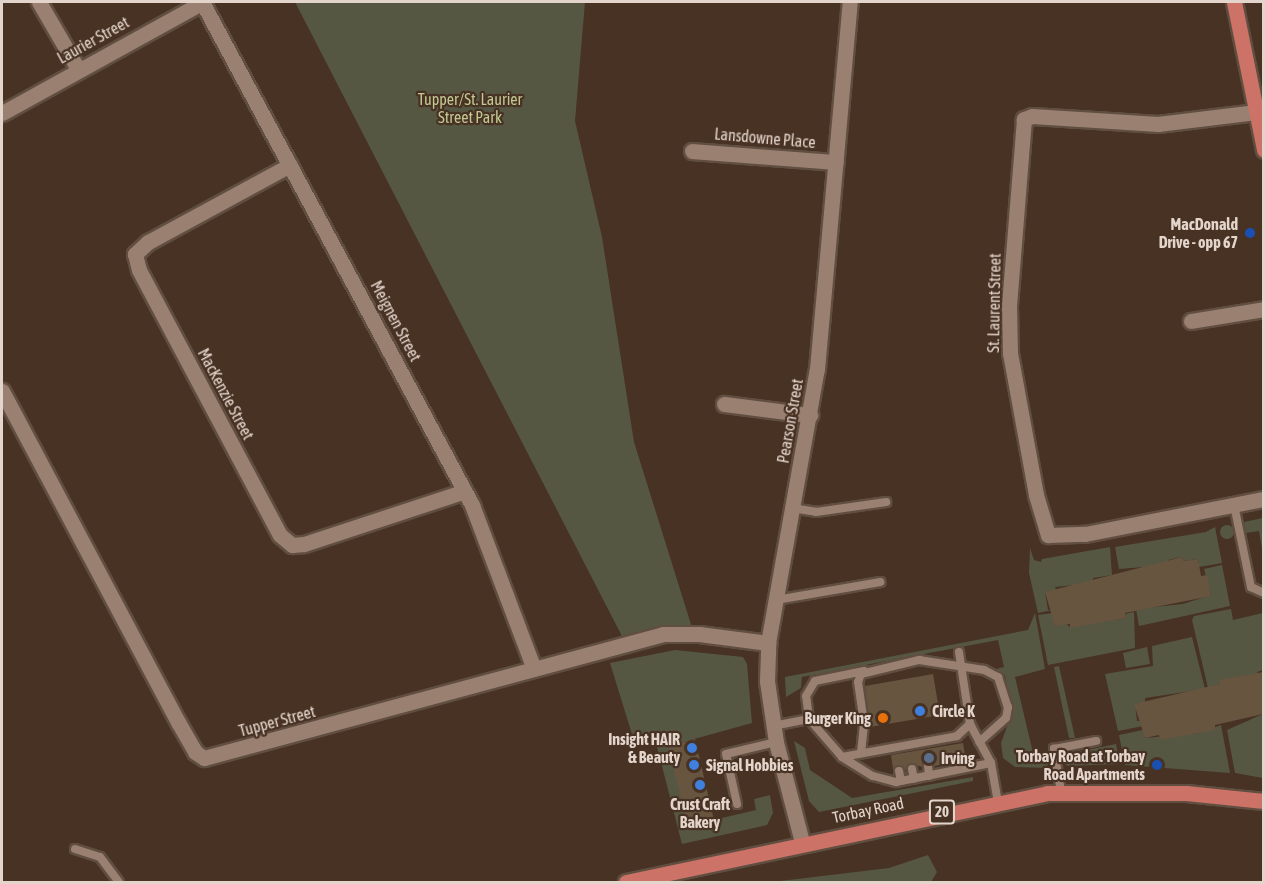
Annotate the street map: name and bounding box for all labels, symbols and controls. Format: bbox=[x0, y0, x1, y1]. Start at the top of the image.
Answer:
street label: Laurier Street bbox=[54, 12, 132, 68]
park label: Tupper/St. Laurier Street Park bbox=[418, 89, 522, 127]
street label: Lansdowne Place bbox=[714, 124, 816, 152]
place label: MacDonald Drive - opp 67 bbox=[1159, 214, 1238, 252]
marker: MacDonald Drive - opp 67 bbox=[1243, 226, 1257, 240]
street label: St. Laurent Street bbox=[984, 253, 1004, 353]
street label: Meignen Street bbox=[367, 277, 425, 365]
street label: MacKenzie Street bbox=[194, 345, 258, 443]
street label: Pearson Street bbox=[773, 377, 807, 465]
place label: Circle K bbox=[932, 701, 975, 721]
street label: Tupper Street bbox=[237, 702, 317, 740]
marker: Circle K bbox=[913, 704, 927, 718]
place label: Burger King bbox=[805, 708, 871, 728]
marker: Burger King bbox=[876, 711, 890, 725]
place label: Insight HAIR & Beauty bbox=[608, 729, 680, 767]
marker: Insight HAIR & Beauty bbox=[685, 741, 699, 755]
place label: Torbay Road at Torbay Road Apartments bbox=[1016, 746, 1145, 784]
place label: Irving bbox=[941, 748, 975, 768]
marker: Irving bbox=[922, 751, 936, 765]
place label: Signal Hobbies bbox=[706, 755, 793, 775]
marker: Signal Hobbies bbox=[687, 758, 701, 772]
marker: Torbay Road at Torbay Road Apartments bbox=[1150, 758, 1164, 772]
marker: Crust Craft Bakery bbox=[693, 778, 707, 792]
street label: Torbay Road bbox=[830, 793, 906, 827]
place label: Crust Craft Bakery bbox=[670, 794, 730, 832]
road number: 20 bbox=[928, 800, 956, 824]

